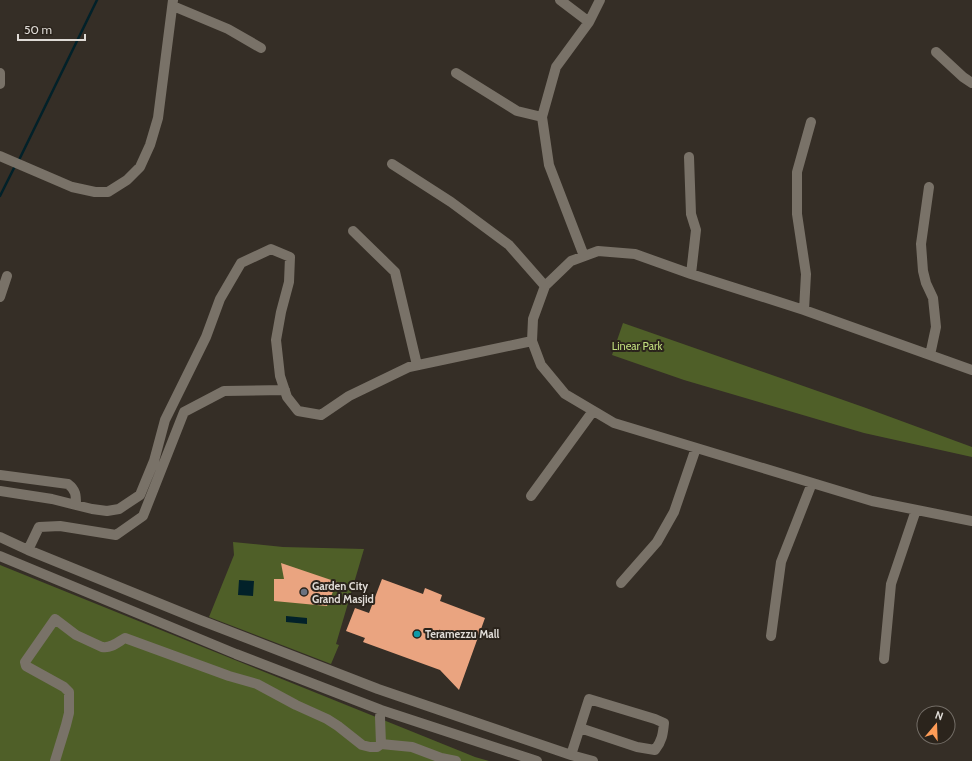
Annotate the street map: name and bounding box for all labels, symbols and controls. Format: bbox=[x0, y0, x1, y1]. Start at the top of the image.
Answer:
scale bar bbox=[18, 16, 85, 42]
text: 50 m bbox=[24, 22, 52, 37]
park label: Linear Park bbox=[612, 339, 662, 353]
place label: Garden City Grand Masjid bbox=[312, 579, 374, 606]
marker: Garden City Grand Masjid bbox=[299, 587, 309, 597]
place label: Teramezzu Mall bbox=[425, 627, 500, 641]
marker: Teramezzu Mall bbox=[412, 629, 422, 639]
north arrow bbox=[916, 705, 956, 745]
text: N bbox=[933, 708, 945, 723]

